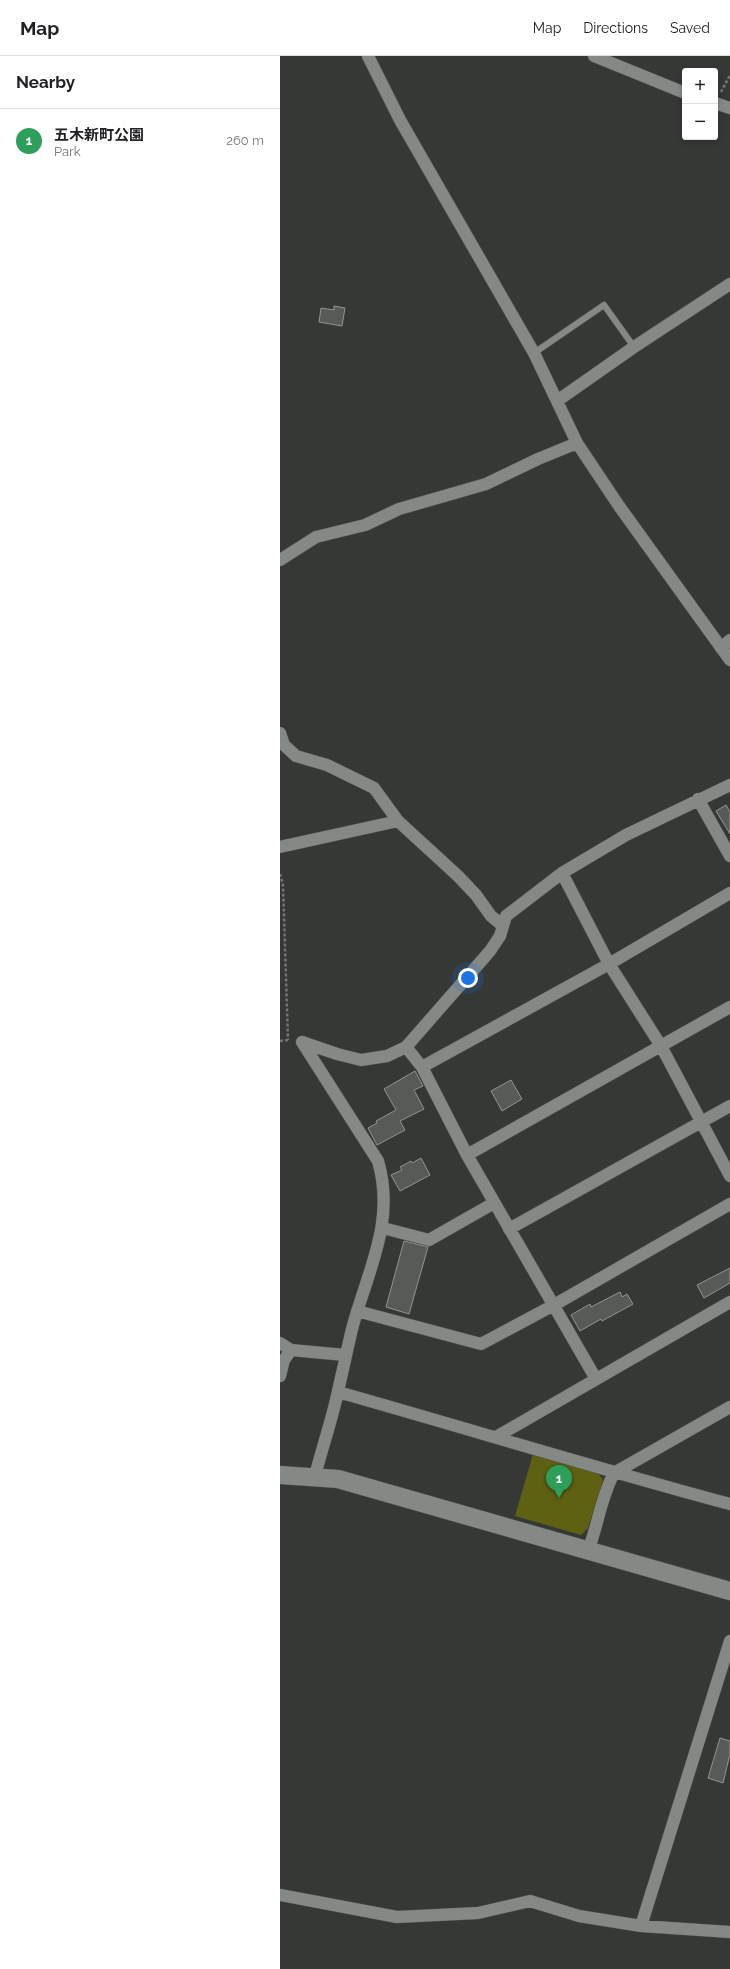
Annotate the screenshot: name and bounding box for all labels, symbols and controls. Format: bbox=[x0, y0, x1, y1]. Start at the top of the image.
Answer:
text: Map bbox=[20, 17, 59, 39]
text: Map bbox=[533, 20, 561, 36]
text: Directions bbox=[583, 20, 648, 36]
text: Saved bbox=[670, 20, 710, 36]
map controls bbox=[682, 68, 718, 140]
button: + bbox=[682, 68, 718, 104]
text: Nearby bbox=[16, 72, 75, 92]
button: − bbox=[682, 104, 718, 140]
text: 五木新町公園 bbox=[54, 126, 144, 144]
text: 1 bbox=[26, 133, 32, 148]
text: 260 m bbox=[226, 133, 264, 148]
text: Park bbox=[54, 144, 81, 159]
your location bbox=[458, 968, 478, 988]
pin: 1 bbox=[546, 1465, 572, 1498]

